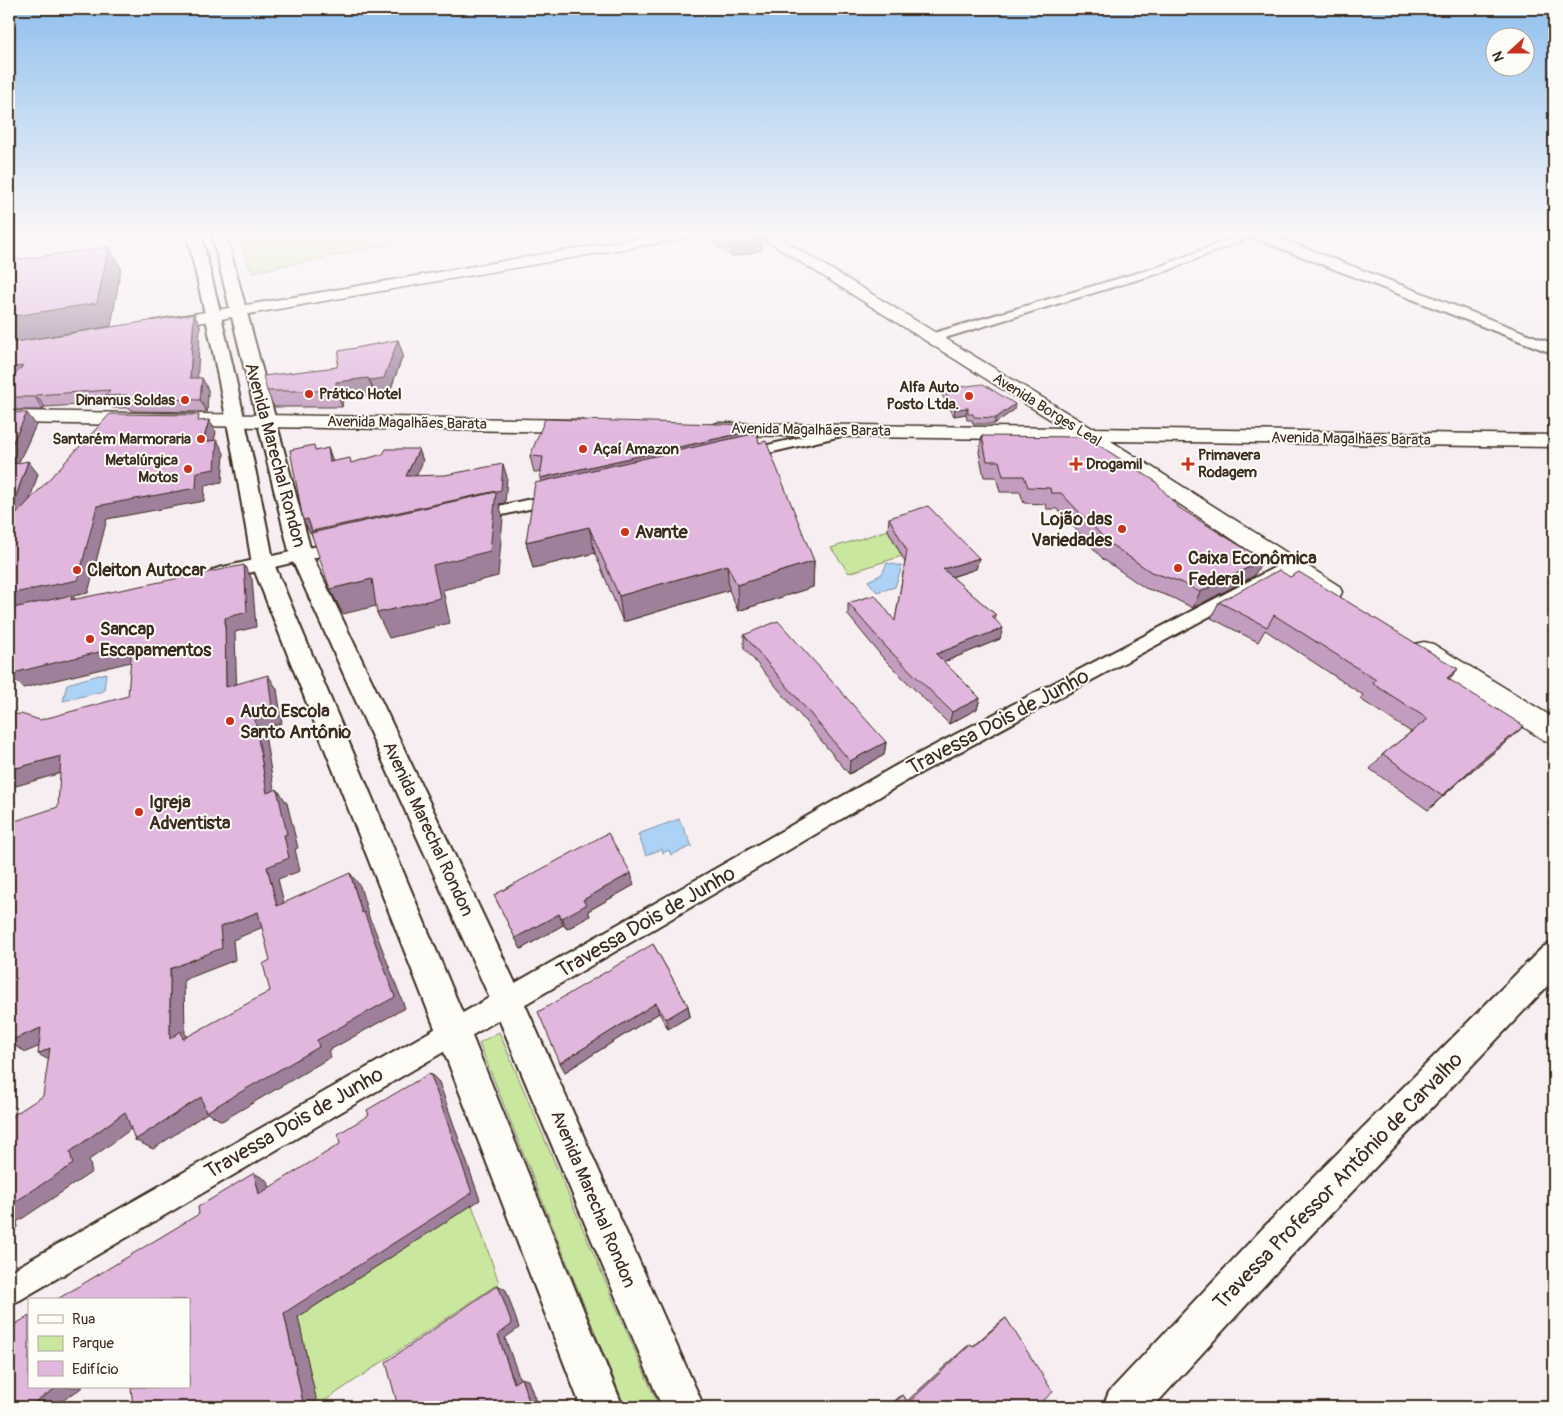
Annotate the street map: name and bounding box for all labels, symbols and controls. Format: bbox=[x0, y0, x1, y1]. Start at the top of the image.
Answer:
north arrow bbox=[1486, 28, 1536, 78]
text: N bbox=[1489, 49, 1508, 64]
street label: Avenida Marechal Rondon bbox=[239, 360, 311, 550]
street label: Avenida Borges Leal bbox=[989, 369, 1105, 451]
place label: Alfa Auto Posto Ltda. bbox=[886, 378, 959, 414]
place label: Prático Hotel bbox=[319, 385, 402, 404]
marker: Prático Hotel bbox=[303, 388, 315, 400]
marker: Alfa Auto Posto Ltda. bbox=[963, 390, 975, 402]
place label: Dinamus Soldas bbox=[75, 391, 175, 410]
marker: Dinamus Soldas bbox=[179, 394, 191, 406]
street label: Avenida Magalhães Barata bbox=[327, 412, 487, 434]
street label: Avenida Magalhães Barata bbox=[731, 419, 891, 441]
street label: Avenida Magalhães Barata bbox=[1271, 428, 1431, 450]
place label: Santarém Marmoraria bbox=[53, 430, 191, 449]
marker: Santarém Marmoraria bbox=[195, 433, 207, 445]
place label: Açaí Amazon bbox=[593, 440, 679, 459]
marker: Açaí Amazon bbox=[577, 443, 589, 455]
place label: Primavera Rodagem bbox=[1198, 446, 1260, 482]
place label: Metalúrgica Motos bbox=[105, 451, 178, 487]
place label: Drogamil bbox=[1086, 455, 1143, 474]
marker: Drogamil bbox=[1070, 458, 1082, 470]
marker: Primavera Rodagem bbox=[1182, 458, 1194, 470]
marker: Metalúrgica Motos bbox=[182, 463, 194, 475]
place label: Lojão das Variedades bbox=[1031, 508, 1113, 552]
place label: Avante bbox=[635, 521, 689, 544]
marker: Lojão das Variedades bbox=[1116, 523, 1128, 535]
marker: Avante bbox=[619, 526, 631, 538]
place label: Caixa Econômica Federal bbox=[1188, 547, 1317, 591]
place label: Cleiton Autocar bbox=[87, 559, 207, 582]
marker: Caixa Econômica Federal bbox=[1172, 562, 1184, 574]
marker: Cleiton Autocar bbox=[71, 564, 83, 576]
place label: Sancap Escapamentos bbox=[100, 618, 212, 662]
marker: Sancap Escapamentos bbox=[84, 633, 96, 645]
street label: Travessa Dois de Junho bbox=[902, 663, 1094, 781]
place label: Auto Escola Santo Antônio bbox=[240, 700, 351, 744]
marker: Auto Escola Santo Antônio bbox=[224, 715, 236, 727]
street label: Avenida Marechal Rondon bbox=[377, 738, 479, 920]
place label: Igreja Adventista bbox=[149, 791, 231, 835]
marker: Igreja Adventista bbox=[133, 806, 145, 818]
street label: Travessa Dois de Junho bbox=[552, 860, 740, 984]
street label: Travessa Professor Antônio de Carvalho bbox=[1207, 1046, 1469, 1316]
street label: Travessa Dois de Junho bbox=[200, 1061, 388, 1185]
street label: Avenida Marechal Rondon bbox=[545, 1107, 641, 1291]
legend bbox=[28, 1298, 190, 1388]
text: Rua bbox=[72, 1310, 95, 1329]
text: Parque bbox=[72, 1334, 115, 1353]
text: Edifício bbox=[72, 1360, 118, 1379]

